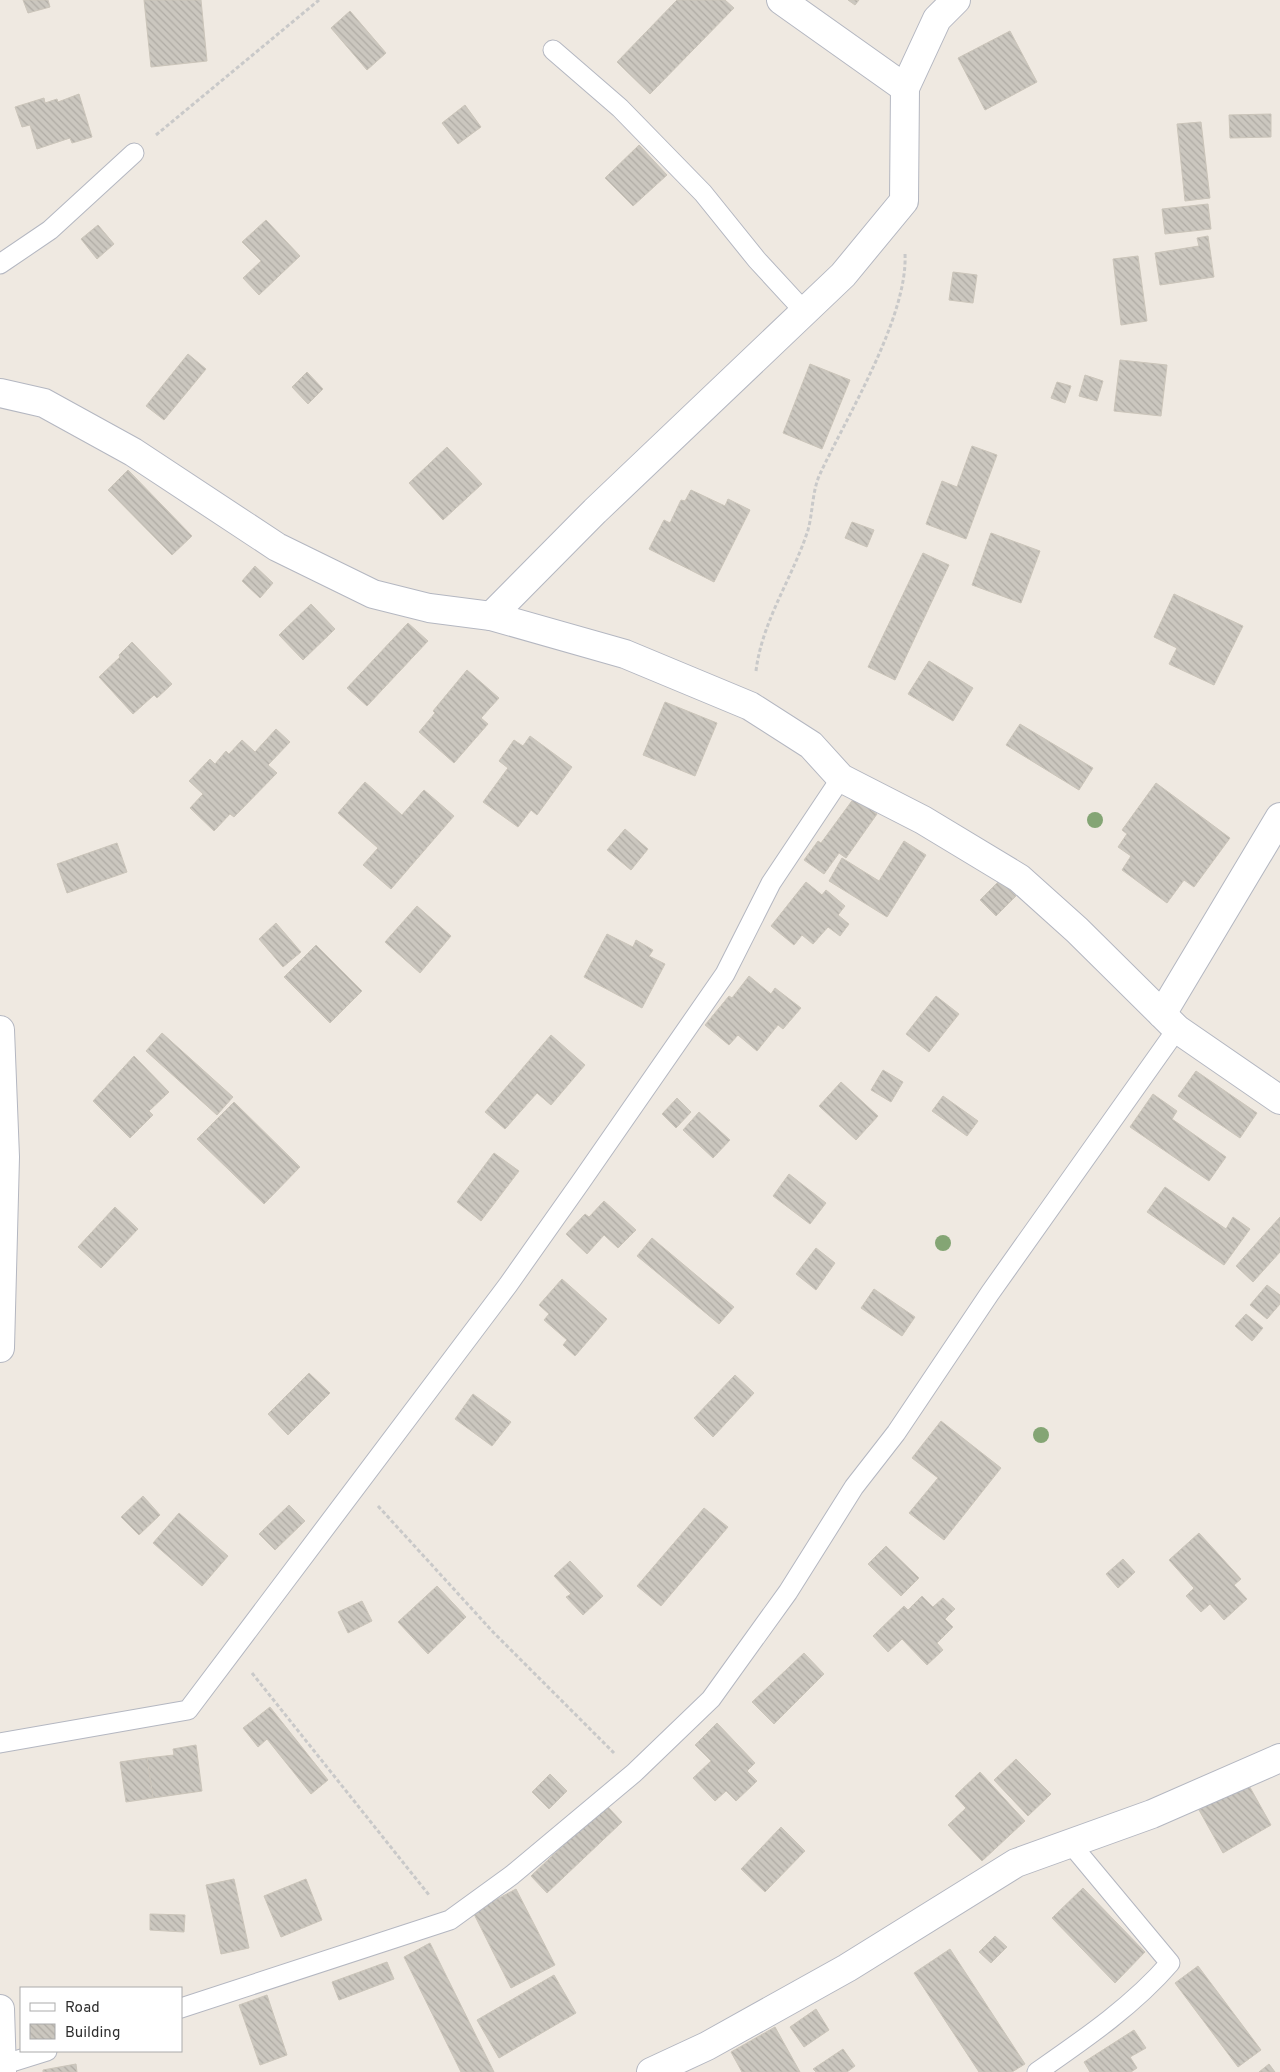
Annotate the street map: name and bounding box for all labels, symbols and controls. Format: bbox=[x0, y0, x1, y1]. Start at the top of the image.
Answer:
legend bbox=[20, 1987, 182, 2052]
text: Road bbox=[65, 1999, 100, 2018]
text: Building bbox=[65, 2024, 120, 2043]

